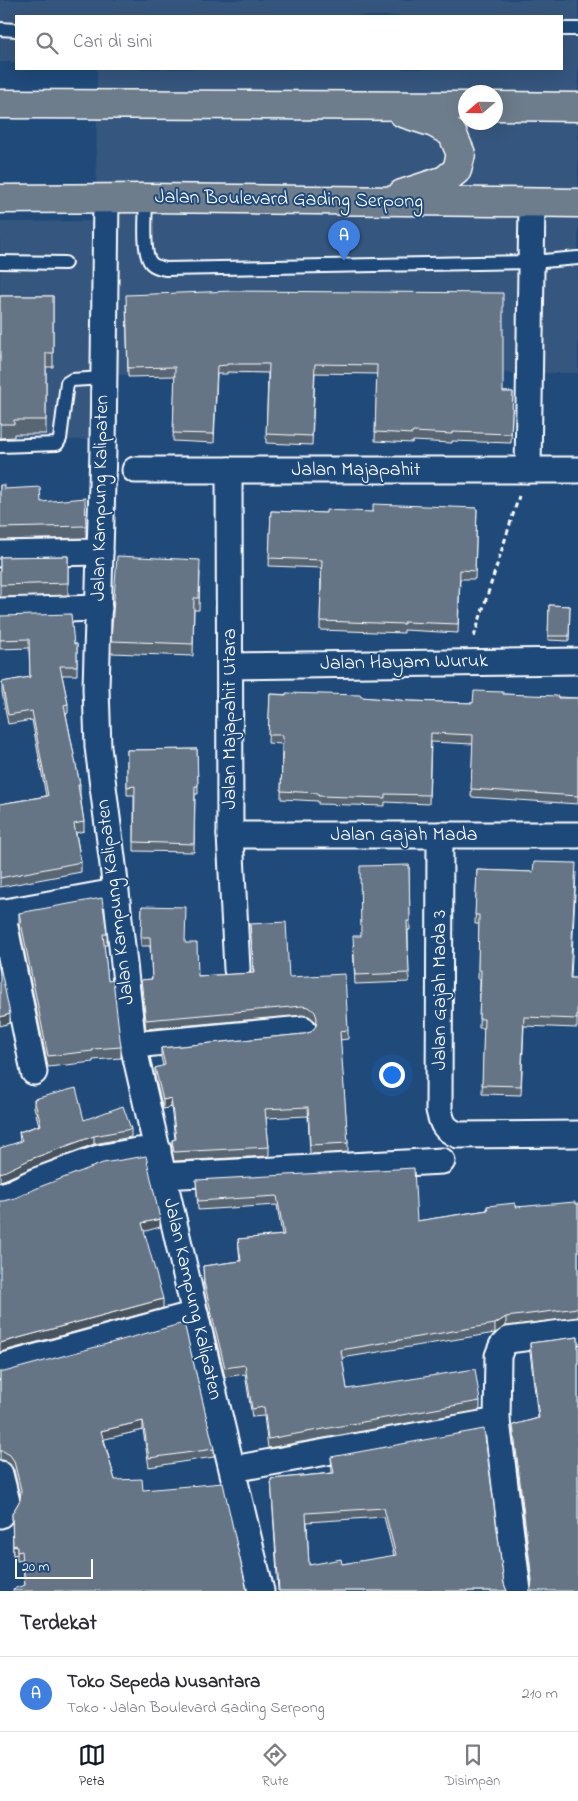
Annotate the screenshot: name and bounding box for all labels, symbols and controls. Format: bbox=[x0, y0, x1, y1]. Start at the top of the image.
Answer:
search box bbox=[15, 15, 563, 70]
icon: search bbox=[33, 29, 61, 57]
text: Cari di sini bbox=[73, 29, 152, 56]
north arrow bbox=[458, 85, 503, 130]
street label: Jalan Boulevard Gading Serpong bbox=[155, 183, 423, 218]
pin: A bbox=[328, 220, 360, 261]
street label: Jalan Kampung Kalipaten bbox=[85, 394, 118, 601]
street label: Jalan Majapahit bbox=[292, 456, 421, 485]
street label: Jalan Majapahit Utara bbox=[216, 629, 245, 809]
street label: Jalan Hayam Wuruk bbox=[320, 647, 488, 679]
street label: Jalan Kampung Kalipaten bbox=[89, 798, 144, 1006]
street label: Jalan Gajah Mada bbox=[330, 821, 478, 850]
street label: Jalan Gajah Mada 3 bbox=[426, 910, 455, 1070]
your location bbox=[379, 1062, 405, 1088]
street label: Jalan Kampung Kalipaten bbox=[154, 1195, 229, 1403]
scale bar bbox=[15, 1556, 92, 1579]
text: 20 m bbox=[22, 1557, 49, 1578]
text: Terdekat bbox=[20, 1609, 97, 1639]
text: Toko Sepeda Nusantara bbox=[67, 1669, 260, 1696]
text: A bbox=[31, 1682, 41, 1706]
text: 210 m bbox=[522, 1682, 558, 1706]
text: Toko · Jalan Boulevard Gading Serpong bbox=[67, 1696, 325, 1720]
tab: Peta bbox=[78, 1741, 106, 1792]
tab: Rute bbox=[261, 1741, 289, 1792]
tab: Disimpan bbox=[445, 1741, 500, 1792]

